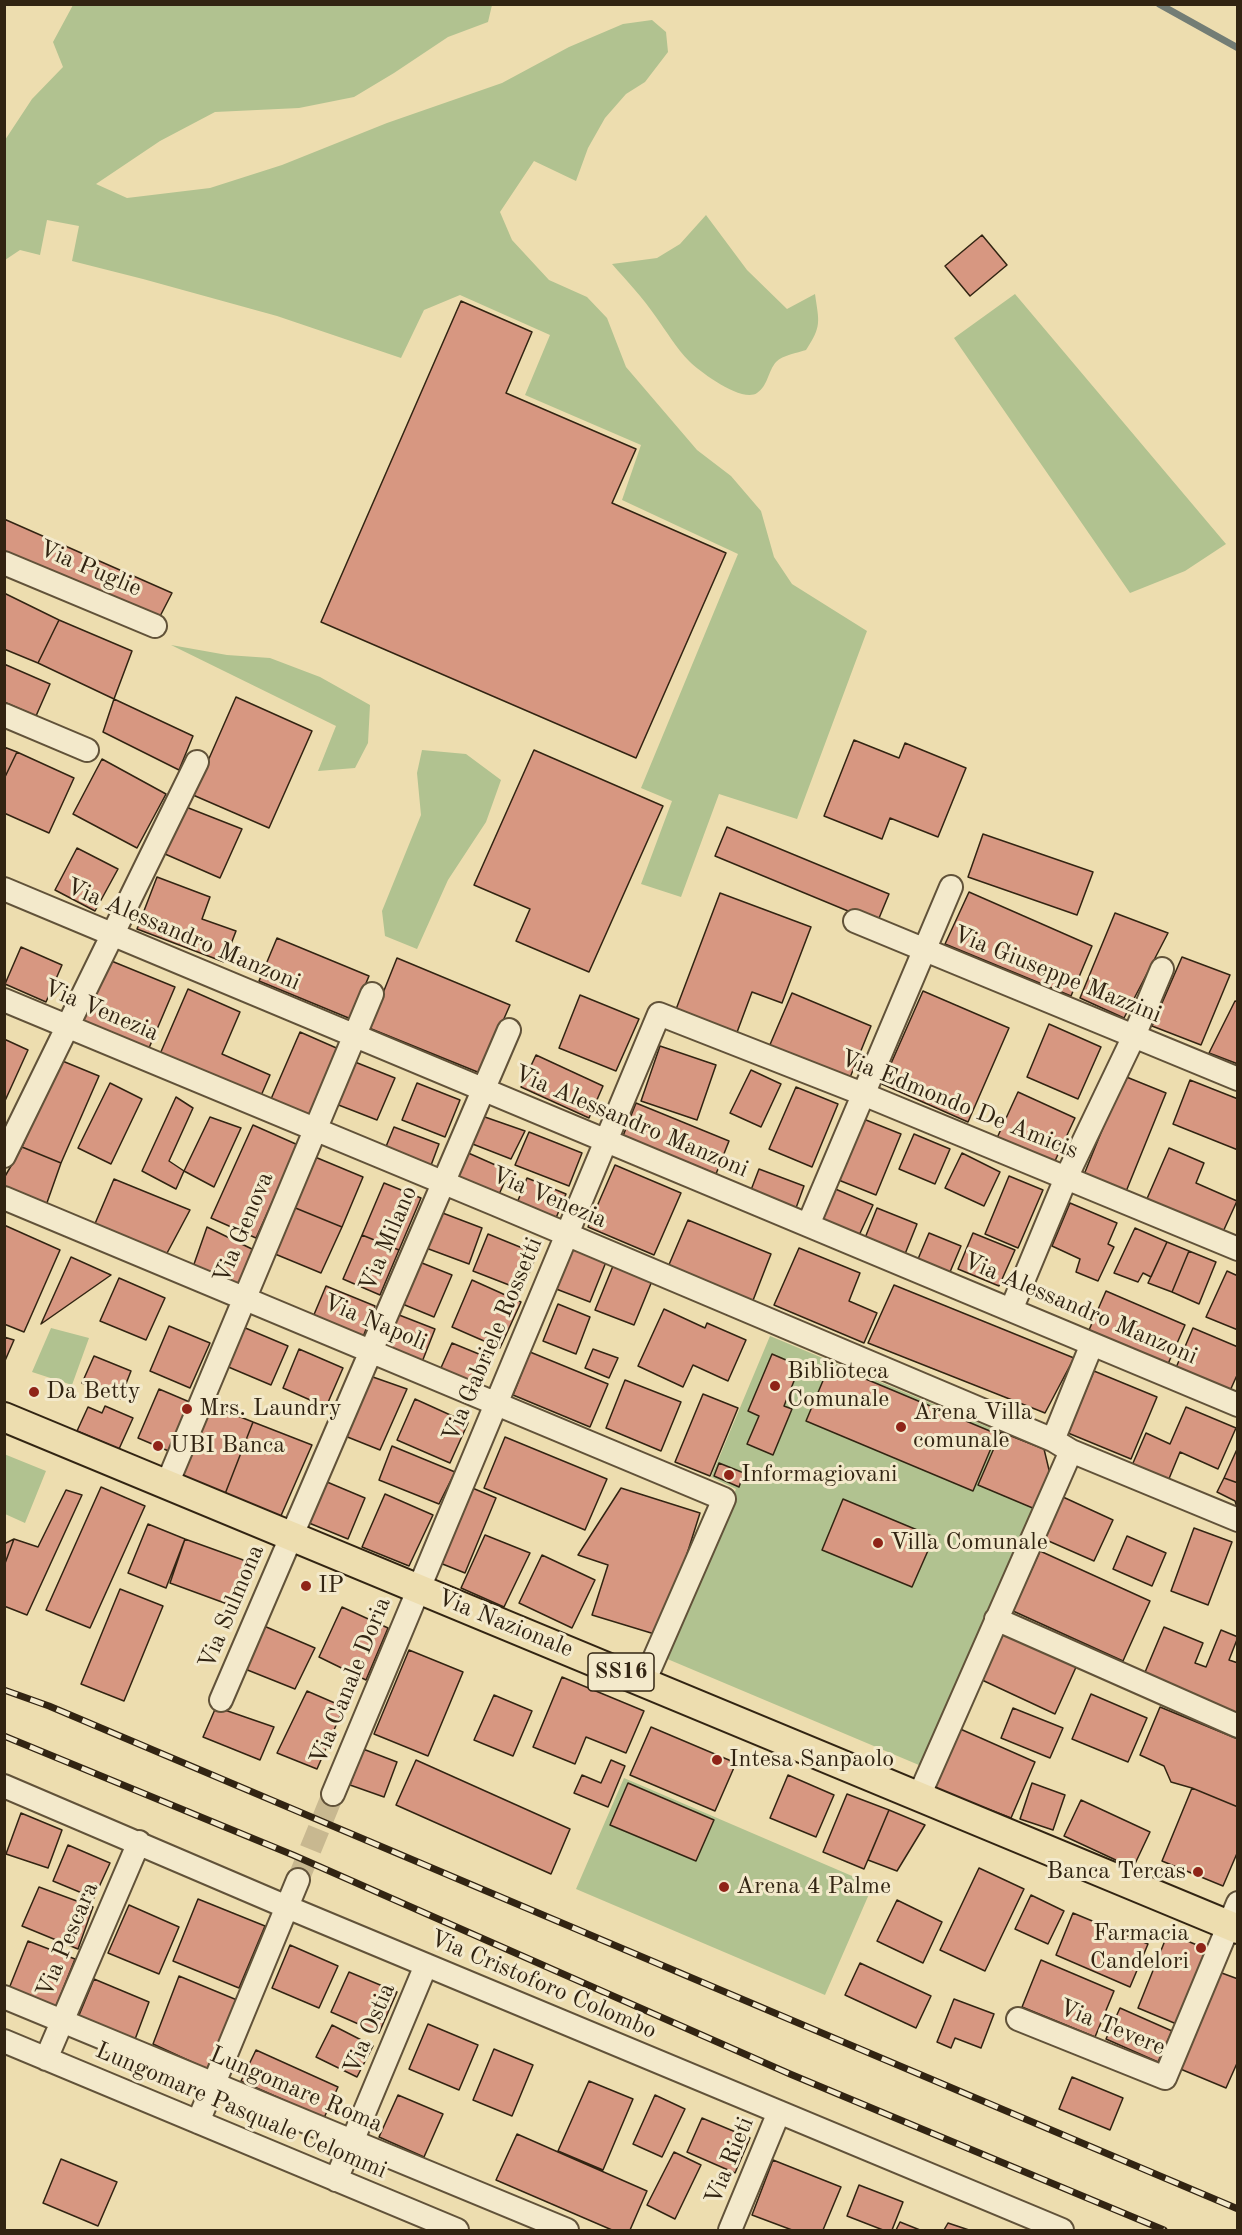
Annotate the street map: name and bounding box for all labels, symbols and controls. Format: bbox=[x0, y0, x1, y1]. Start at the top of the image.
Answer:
street label: Via Puglie bbox=[34, 535, 146, 603]
street label: Via Alessandro Manzoni bbox=[61, 873, 305, 997]
street label: Via Giuseppe Mazzini bbox=[949, 920, 1165, 1030]
street label: Via Venezia bbox=[39, 974, 163, 1048]
street label: Via Edmondo De Amicis bbox=[836, 1044, 1082, 1166]
street label: Via Alessandro Manzoni bbox=[509, 1060, 753, 1184]
street label: Via Venezia bbox=[487, 1161, 611, 1235]
street label: Via Genova bbox=[208, 1168, 280, 1288]
street label: Via Milano bbox=[354, 1182, 424, 1296]
street label: Via Gabriele Rossetti bbox=[437, 1233, 549, 1447]
street label: Via Alessandro Manzoni bbox=[958, 1247, 1202, 1371]
street label: Via Napoli bbox=[319, 1288, 431, 1358]
place label: Biblioteca Comunale bbox=[787, 1358, 889, 1414]
place label: Da Betty bbox=[46, 1378, 140, 1406]
marker: Biblioteca Comunale bbox=[768, 1379, 782, 1393]
marker: Da Betty bbox=[27, 1385, 41, 1399]
place label: Mrs. Laundry bbox=[199, 1395, 342, 1423]
place label: Arena Villa comunale bbox=[913, 1399, 1033, 1455]
marker: Mrs. Laundry bbox=[180, 1402, 194, 1416]
marker: Arena Villa comunale bbox=[894, 1420, 908, 1434]
place label: UBI Banca bbox=[170, 1432, 285, 1460]
marker: UBI Banca bbox=[151, 1439, 165, 1453]
place label: Informagiovani bbox=[741, 1461, 898, 1489]
marker: Informagiovani bbox=[722, 1468, 736, 1482]
place label: Villa Comunale bbox=[890, 1529, 1048, 1557]
marker: Villa Comunale bbox=[871, 1536, 885, 1550]
street label: Via Sulmona bbox=[193, 1540, 271, 1674]
place label: IP bbox=[318, 1572, 344, 1600]
marker: IP bbox=[299, 1579, 313, 1593]
street label: Via Nazionale bbox=[433, 1584, 577, 1664]
street label: Via Canale Doria bbox=[304, 1593, 398, 1769]
road number: SS16 bbox=[588, 1653, 654, 1691]
place label: Intesa Sanpaolo bbox=[729, 1746, 894, 1774]
marker: Intesa Sanpaolo bbox=[710, 1753, 724, 1767]
place label: Banca Tercas bbox=[1046, 1858, 1186, 1886]
marker: Banca Tercas bbox=[1191, 1865, 1205, 1879]
place label: Arena 4 Palme bbox=[736, 1873, 891, 1901]
street label: Via Pescara bbox=[31, 1878, 105, 2002]
marker: Arena 4 Palme bbox=[717, 1880, 731, 1894]
place label: Farmacia Candelori bbox=[1090, 1920, 1189, 1976]
street label: Via Cristoforo Colombo bbox=[425, 1924, 661, 2046]
marker: Farmacia Candelori bbox=[1194, 1941, 1208, 1955]
street label: Via Ostia bbox=[338, 1979, 402, 2079]
street label: Via Tevere bbox=[1054, 1994, 1170, 2062]
street label: Lungomare Pasquale Celommi bbox=[91, 2036, 391, 2186]
street label: Lungomare Roma bbox=[205, 2041, 387, 2139]
street label: Via Rieti bbox=[699, 2113, 761, 2209]

